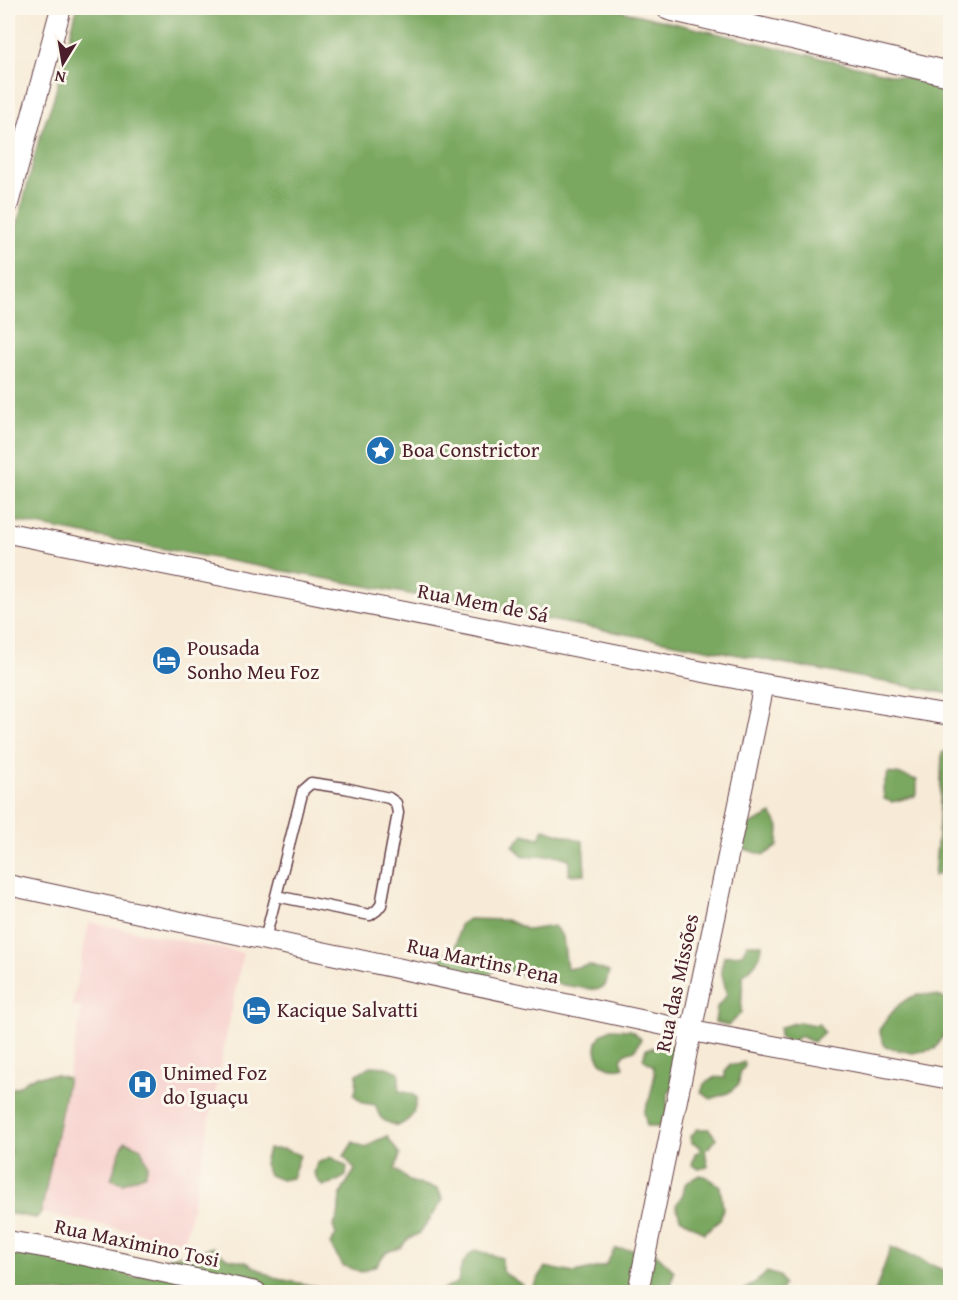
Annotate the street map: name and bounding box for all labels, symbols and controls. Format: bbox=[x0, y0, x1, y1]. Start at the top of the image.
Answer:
north arrow bbox=[33, 33, 93, 93]
text: N bbox=[52, 65, 68, 91]
place icon: Boa Constrictor bbox=[365, 434, 397, 466]
place label: Boa Constrictor bbox=[402, 434, 540, 465]
street label: Rua Mem de Sá bbox=[415, 575, 551, 630]
place label: Pousada Sonho Meu Foz bbox=[187, 632, 319, 687]
hotel icon: Pousada Sonho Meu Foz bbox=[150, 644, 182, 676]
street label: Rua das Missões bbox=[647, 911, 706, 1055]
street label: Rua Martins Pena bbox=[404, 929, 562, 992]
hotel icon: Kacique Salvatti bbox=[240, 994, 272, 1026]
place label: Kacique Salvatti bbox=[277, 994, 418, 1025]
place label: Unimed Foz do Iguaçu bbox=[163, 1057, 267, 1112]
hospital icon: Unimed Foz do Iguaçu bbox=[126, 1069, 158, 1101]
street label: Rua Maximino Tosi bbox=[52, 1210, 222, 1275]

